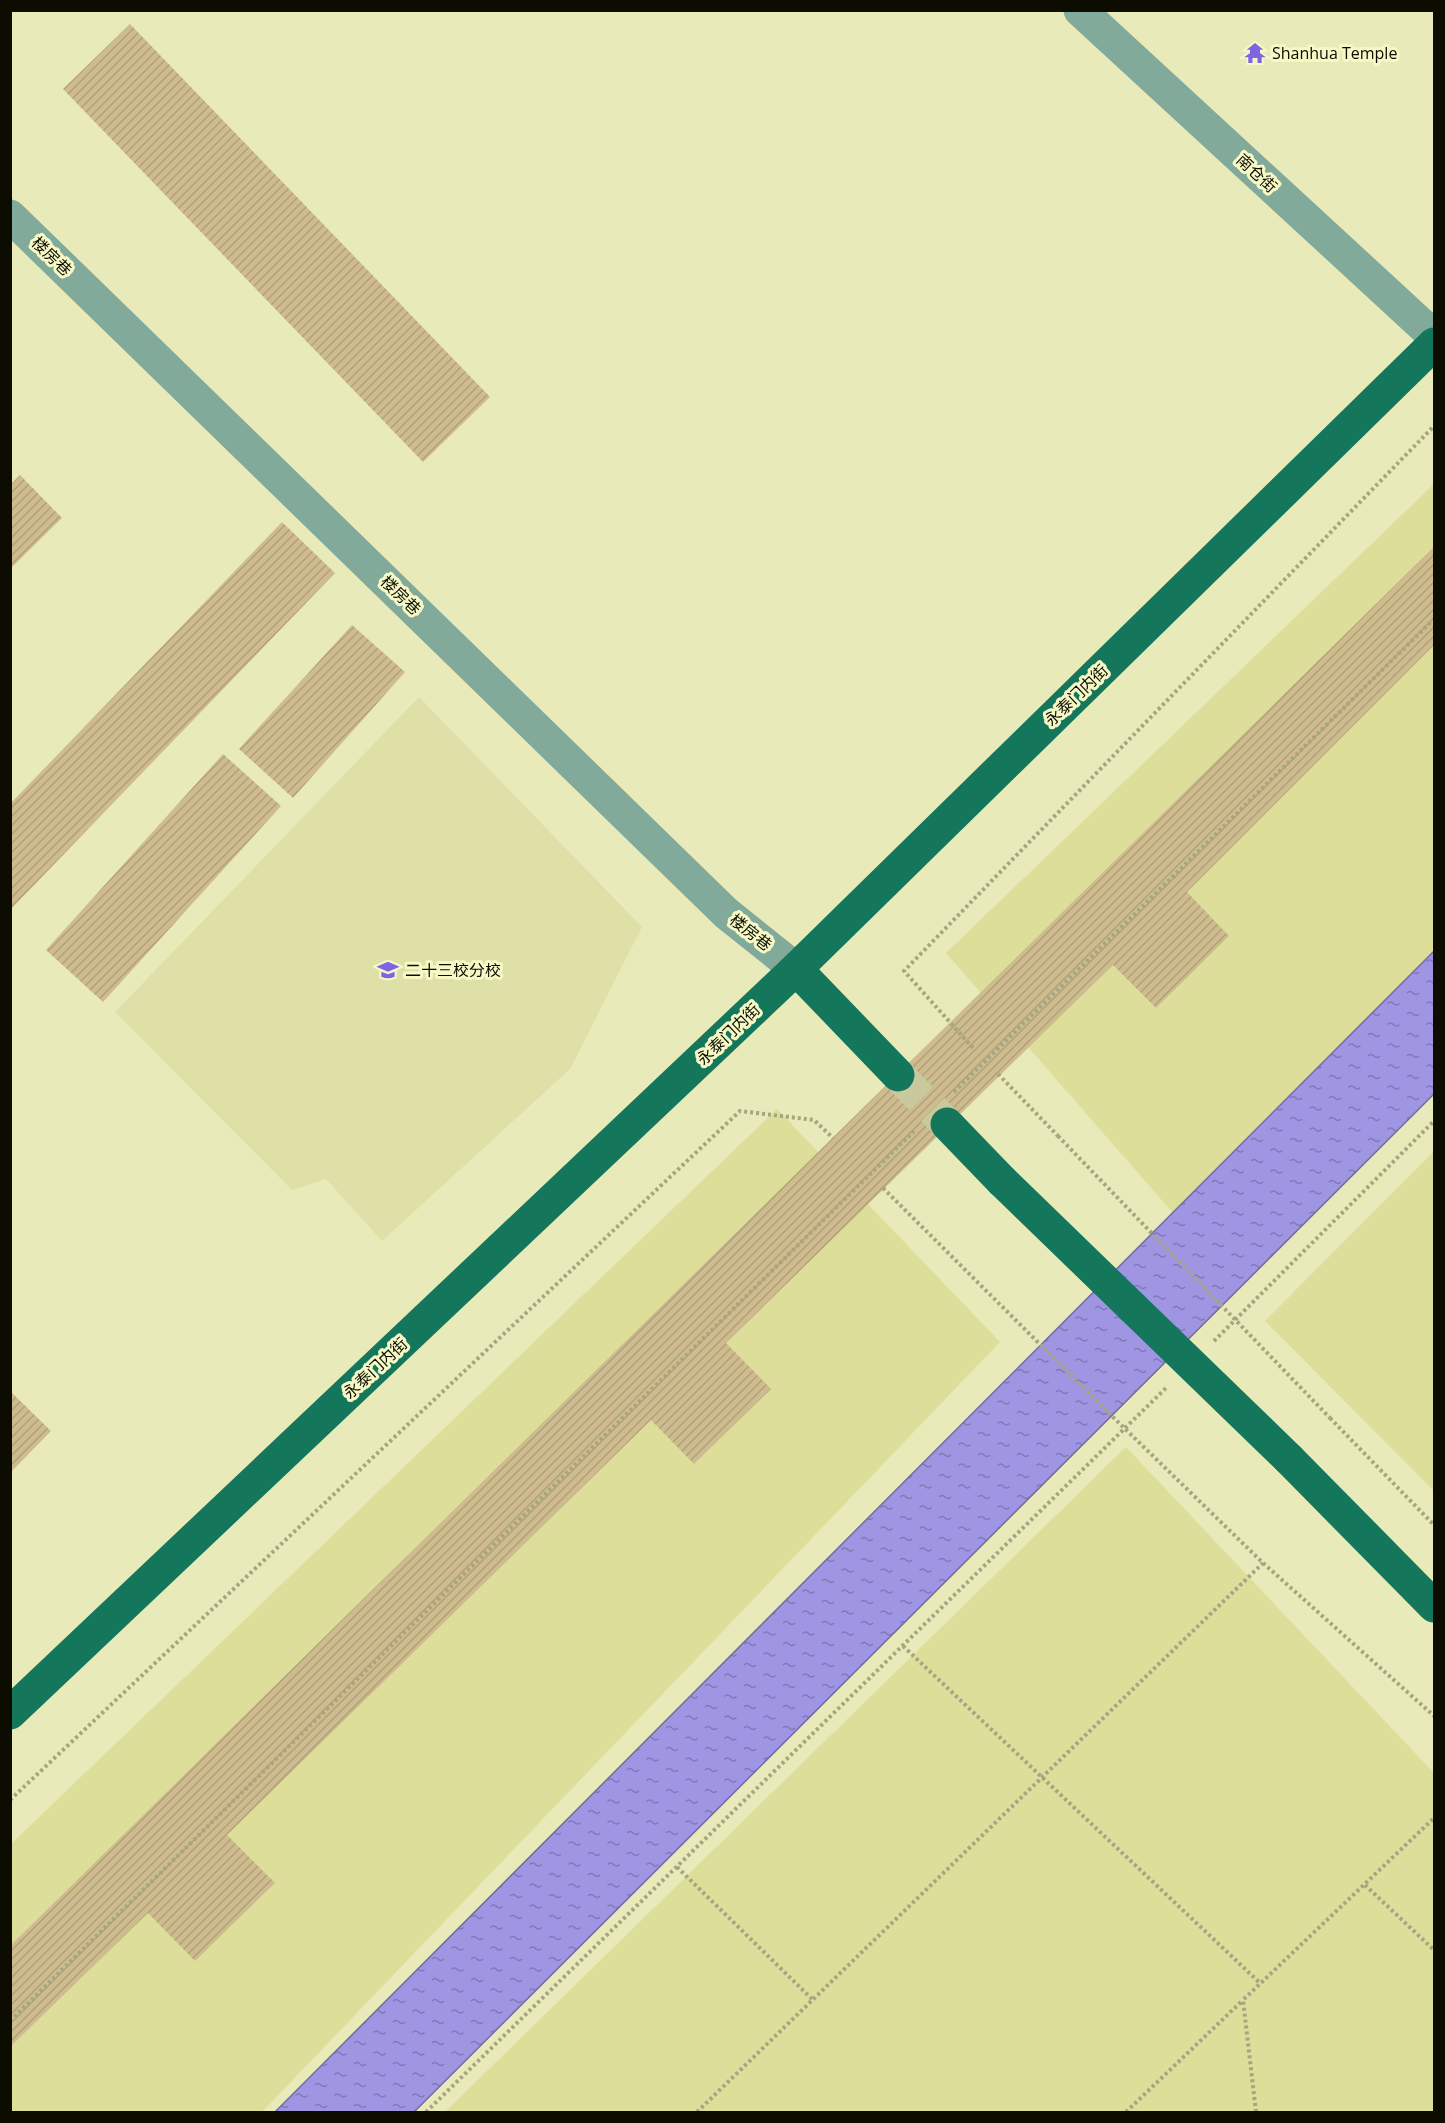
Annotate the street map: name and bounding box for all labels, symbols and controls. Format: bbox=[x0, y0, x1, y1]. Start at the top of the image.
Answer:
temple icon: Shanhua Temple bbox=[1243, 41, 1267, 65]
place label: Shanhua Temple bbox=[1272, 42, 1397, 64]
street label: 南仓街 bbox=[1232, 149, 1282, 197]
street label: 楼房巷 bbox=[27, 231, 77, 281]
street label: 楼房巷 bbox=[376, 570, 426, 620]
street label: 永泰门内街 bbox=[1040, 659, 1112, 731]
street label: 楼房巷 bbox=[725, 909, 777, 955]
school or university icon: 二十三校分校 bbox=[376, 958, 400, 982]
place label: 二十三校分校 bbox=[405, 959, 501, 981]
street label: 永泰门内街 bbox=[692, 998, 764, 1070]
street label: 永泰门内街 bbox=[338, 1333, 412, 1403]

